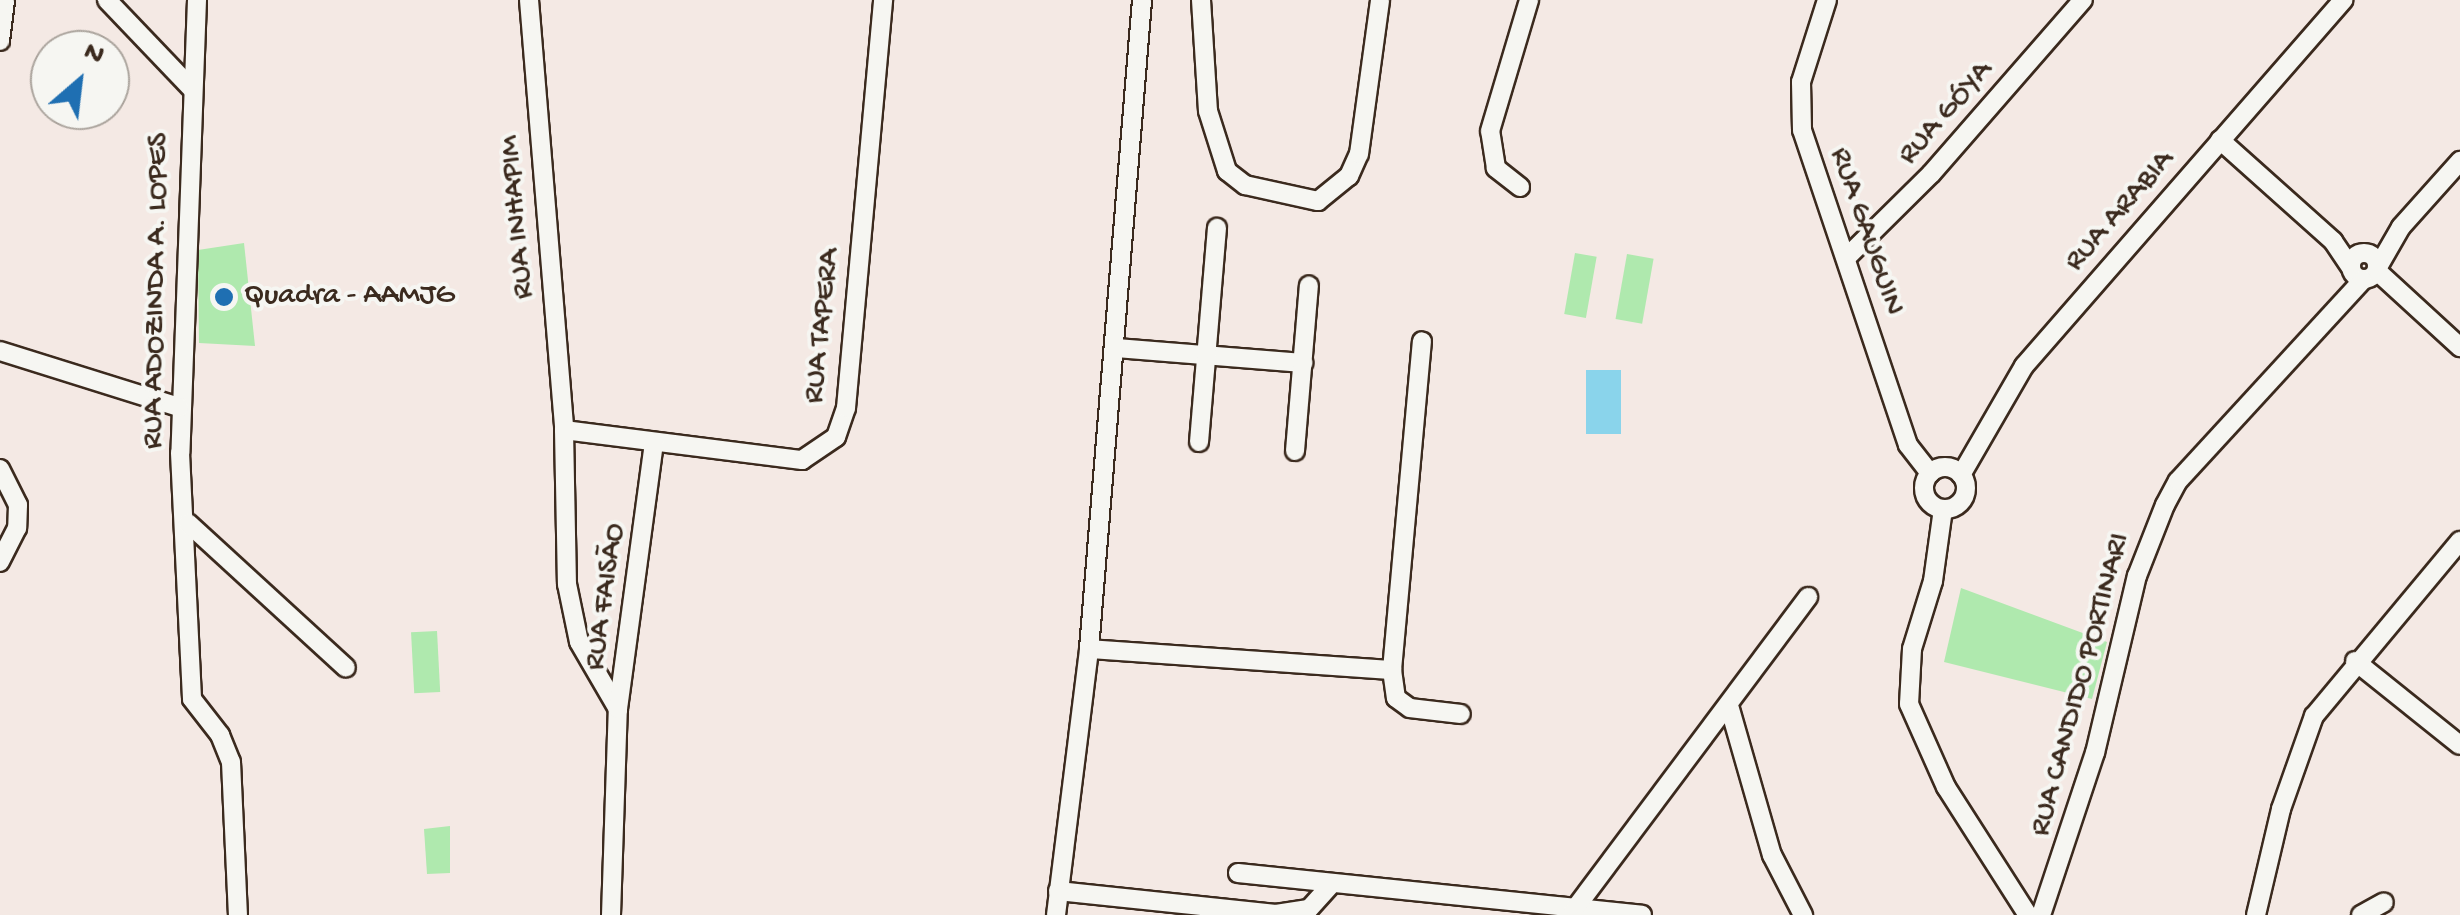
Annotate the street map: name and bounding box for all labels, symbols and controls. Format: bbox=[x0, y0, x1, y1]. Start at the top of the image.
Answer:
north arrow bbox=[30, 30, 130, 130]
text: N bbox=[78, 36, 109, 74]
street label: RUA GÓYA bbox=[1892, 54, 2002, 174]
street label: RUA ADOZINDA A. LOPES bbox=[137, 133, 179, 449]
street label: RUA INHAPIM bbox=[494, 134, 544, 300]
street label: RUA GAUGUIN bbox=[1820, 144, 1910, 320]
street label: RUA ARABIA bbox=[2058, 144, 2184, 280]
street label: RUA TAPERA bbox=[798, 247, 850, 405]
place label: Quadra - AAMJG bbox=[244, 279, 454, 315]
marker: Quadra - AAMJG bbox=[213, 286, 235, 308]
street label: RUA FAISÃO bbox=[579, 521, 635, 673]
street label: RUA CANDIDO PORTINARI bbox=[2024, 530, 2140, 840]

